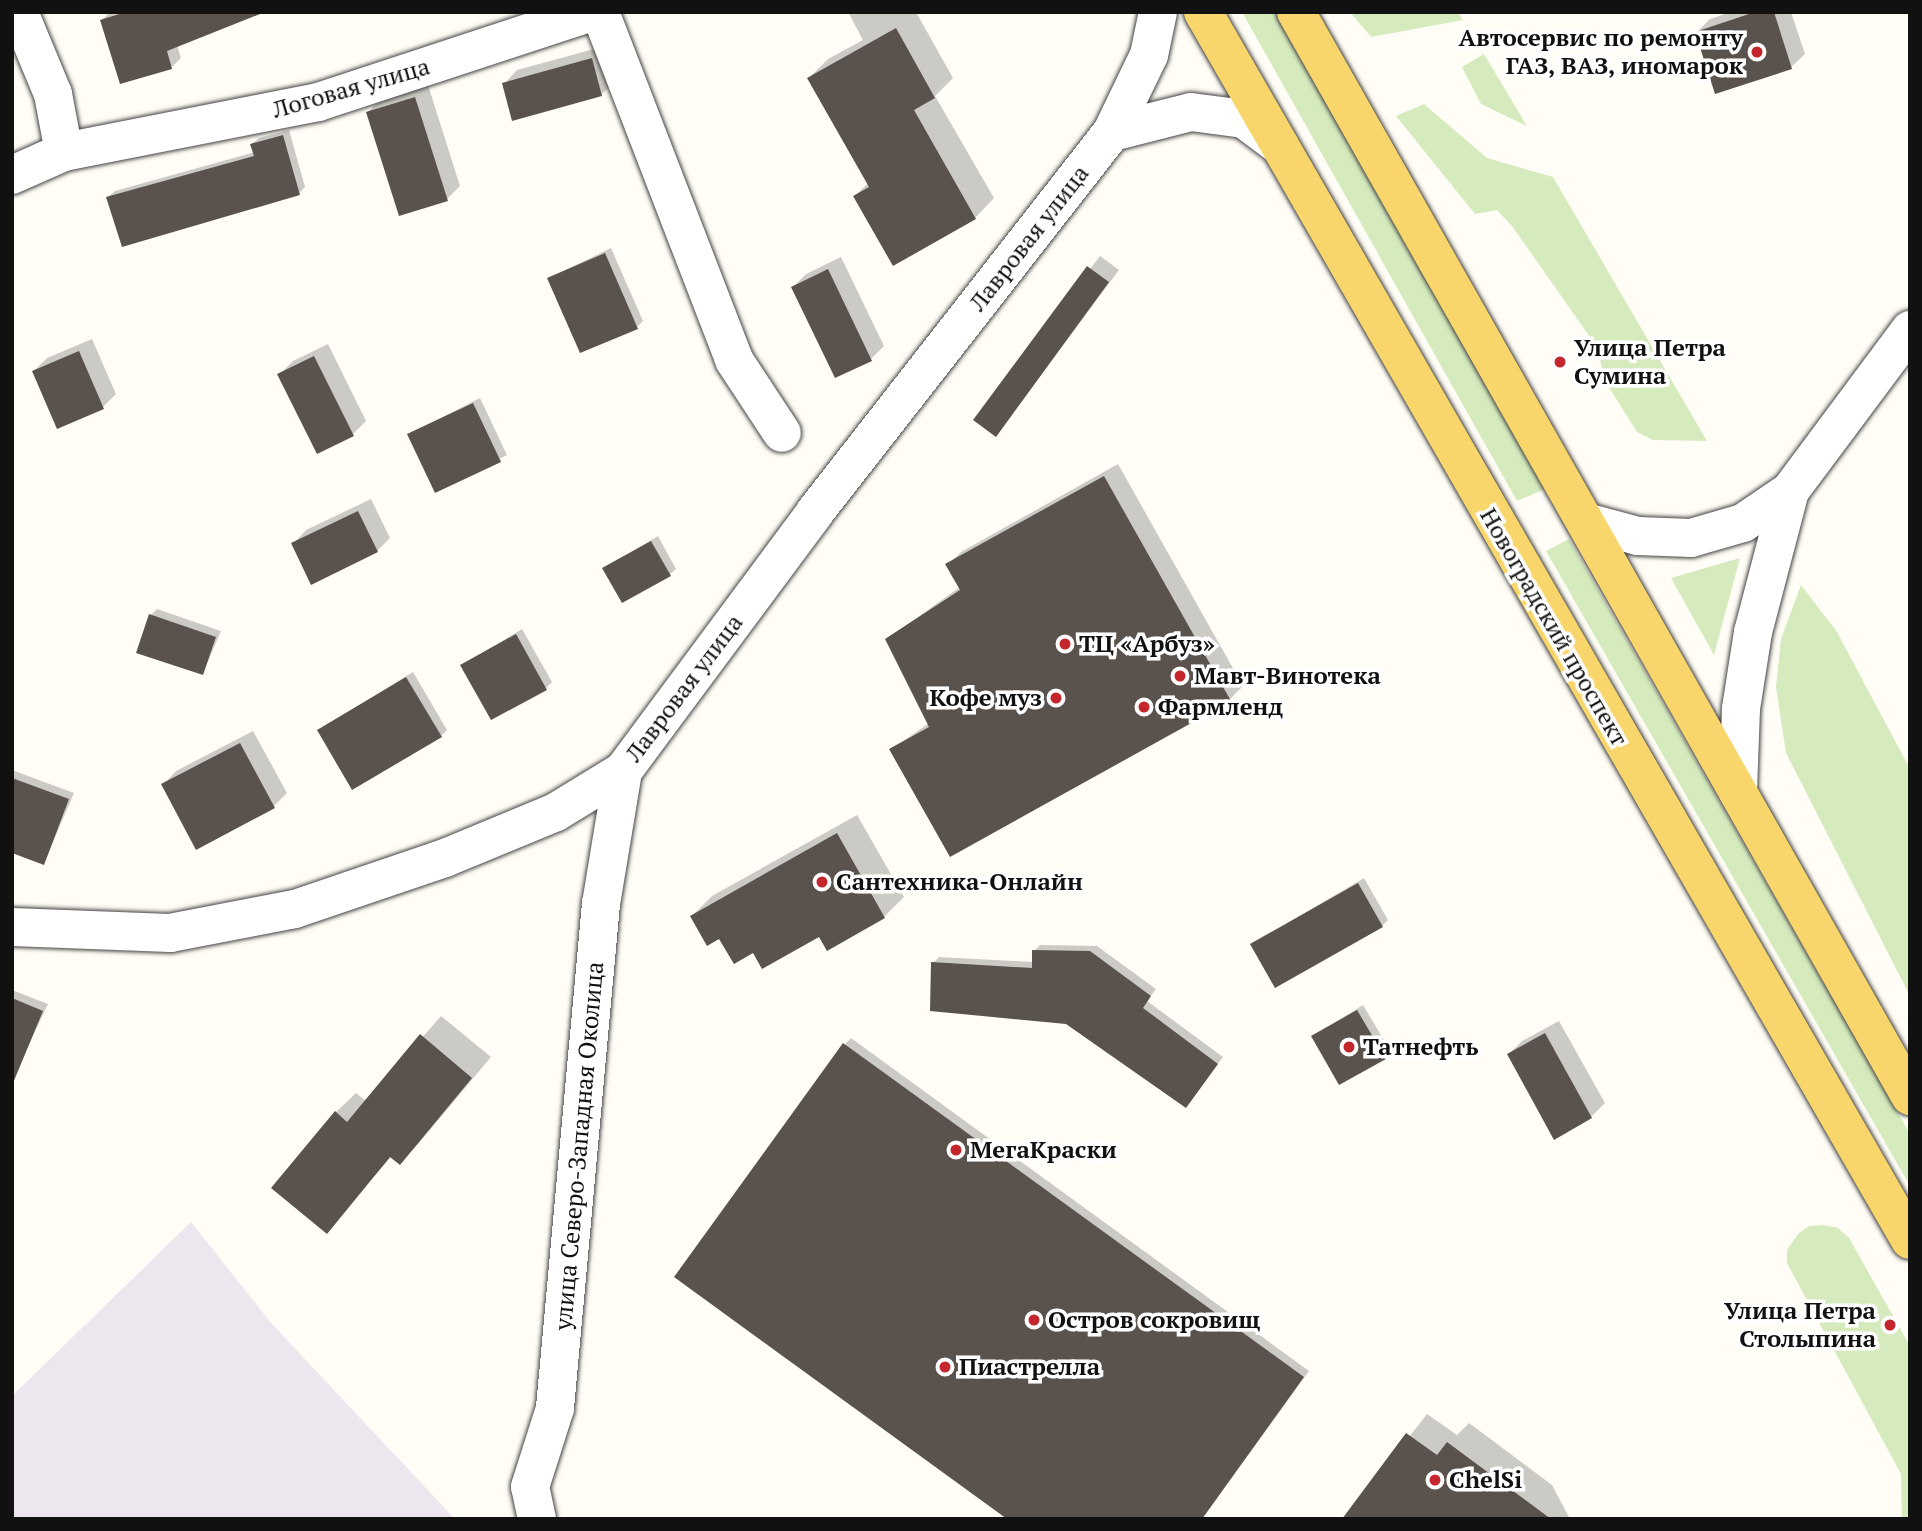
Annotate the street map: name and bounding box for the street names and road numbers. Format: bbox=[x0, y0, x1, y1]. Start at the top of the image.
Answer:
street label: Логовая улица bbox=[269, 52, 433, 124]
street label: Лавровая улица bbox=[963, 159, 1095, 317]
street label: Новоградский проспект bbox=[1474, 503, 1634, 751]
street label: Лавровая улица bbox=[619, 609, 749, 767]
street label: улица Северо-Западная Околица bbox=[549, 961, 609, 1331]

